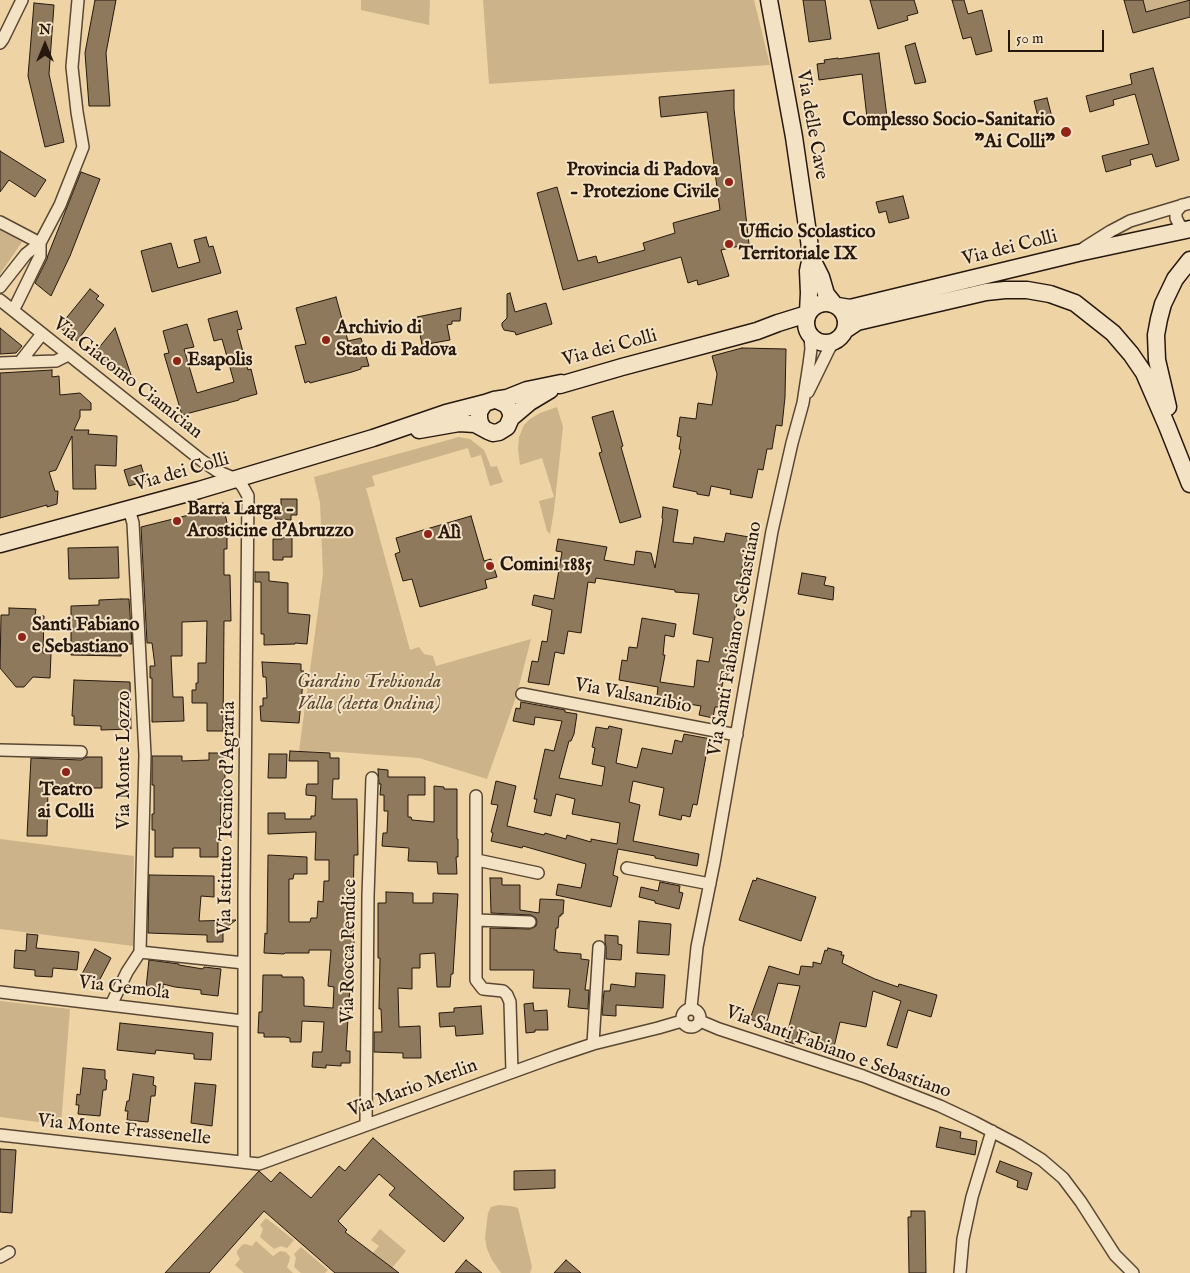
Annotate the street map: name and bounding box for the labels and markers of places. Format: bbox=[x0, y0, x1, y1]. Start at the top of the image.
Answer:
place label: Complesso Socio-Sanitario "Ai Colli" bbox=[842, 110, 1055, 154]
marker: Complesso Socio-Sanitario "Ai Colli" bbox=[1059, 125, 1073, 139]
place label: Provincia di Padova - Protezione Civile bbox=[567, 160, 719, 204]
marker: Provincia di Padova - Protezione Civile bbox=[723, 176, 735, 188]
place label: Ufficio Scolastico Territoriale IX bbox=[739, 222, 876, 266]
marker: Ufficio Scolastico Territoriale IX bbox=[723, 238, 735, 250]
place label: Archivio di Stato di Padova bbox=[336, 318, 457, 362]
marker: Archivio di Stato di Padova bbox=[320, 334, 332, 346]
place label: Esapolis bbox=[187, 350, 252, 372]
marker: Esapolis bbox=[171, 355, 183, 367]
place label: Barra Larga - Arosticine d'Abruzzo bbox=[187, 499, 354, 543]
marker: Barra Larga - Arosticine d'Abruzzo bbox=[171, 515, 183, 527]
place label: Alì bbox=[438, 523, 461, 545]
marker: Alì bbox=[422, 528, 434, 540]
place label: Comini 1885 bbox=[500, 555, 592, 577]
marker: Comini 1885 bbox=[484, 560, 496, 572]
place label: Santi Fabiano e Sebastiano bbox=[32, 615, 139, 659]
marker: Santi Fabiano e Sebastiano bbox=[16, 631, 28, 643]
marker: Teatro ai Colli bbox=[60, 766, 72, 778]
place label: Teatro ai Colli bbox=[38, 780, 94, 824]

